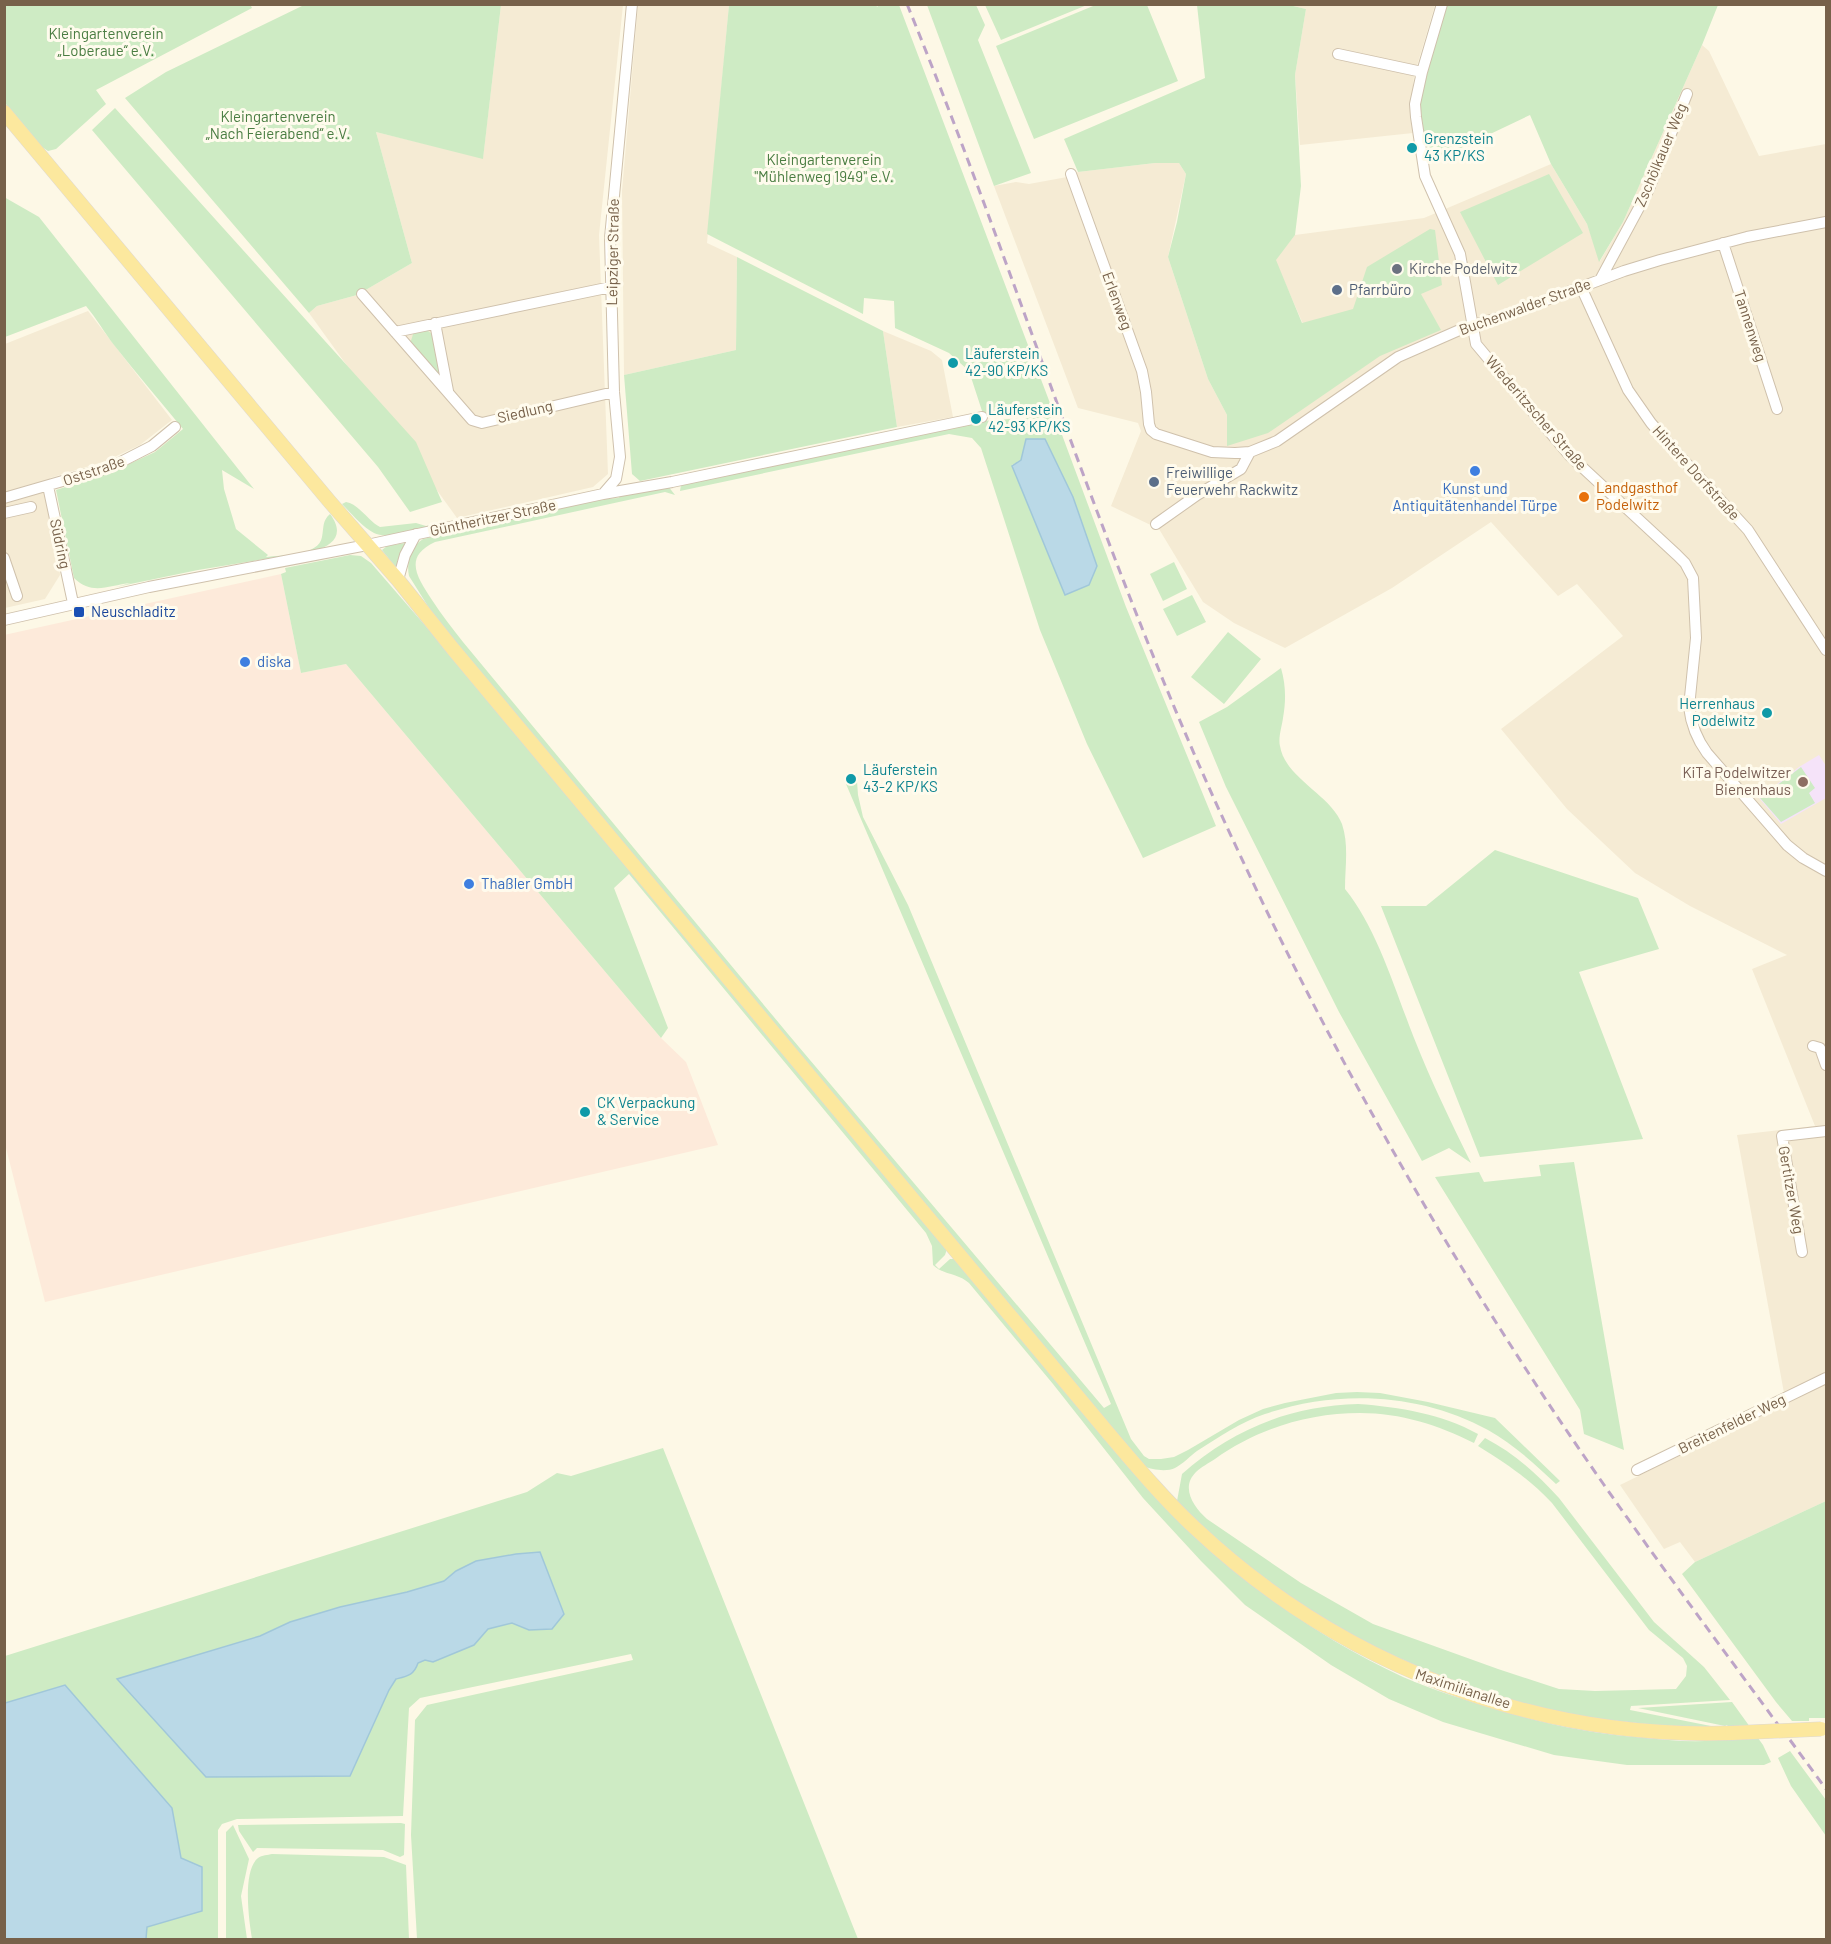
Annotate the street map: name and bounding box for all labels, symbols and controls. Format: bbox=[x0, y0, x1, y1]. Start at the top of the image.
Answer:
park label: Kleingartenverein „Loberaue“ e.V. bbox=[48, 24, 164, 59]
street label: Zschölkauer Weg bbox=[1630, 100, 1690, 209]
park label: Kleingartenverein „Nach Feierabend“ e.V. bbox=[206, 107, 350, 142]
place label: Grenzstein 43 KP/KS bbox=[1424, 129, 1494, 164]
marker: Grenzstein 43 KP/KS bbox=[1405, 141, 1419, 155]
park label: Kleingartenverein "Mühlenweg 1949" e.V. bbox=[754, 150, 894, 185]
street label: Leipziger Straße bbox=[602, 198, 622, 306]
place label: Kirche Podelwitz bbox=[1409, 259, 1518, 277]
marker: Kirche Podelwitz bbox=[1390, 262, 1404, 276]
street label: Erlenweg bbox=[1099, 269, 1137, 332]
street label: Buchenwalder Straße bbox=[1456, 274, 1593, 338]
place label: Pfarrbüro bbox=[1349, 280, 1411, 298]
marker: Pfarrbüro bbox=[1330, 283, 1344, 297]
street label: Tannenweg bbox=[1731, 287, 1771, 364]
place label: Läuferstein 42-90 KP/KS bbox=[965, 344, 1048, 379]
street label: Wiederitzscher Straße bbox=[1482, 351, 1591, 473]
marker: Läuferstein 42-90 KP/KS bbox=[946, 356, 960, 370]
street label: Siedlung bbox=[495, 396, 554, 426]
place label: Läuferstein 42-93 KP/KS bbox=[988, 400, 1071, 435]
marker: Läuferstein 42-93 KP/KS bbox=[969, 412, 983, 426]
street label: Hintere Dorfstraße bbox=[1649, 421, 1744, 524]
street label: Oststraße bbox=[60, 451, 127, 489]
place label: Freiwillige Feuerwehr Rackwitz bbox=[1166, 463, 1298, 498]
marker: Kunst und Antiquitätenhandel Türpe bbox=[1468, 464, 1482, 478]
marker: Freiwillige Feuerwehr Rackwitz bbox=[1147, 475, 1161, 489]
place label: Landgasthof Podelwitz bbox=[1596, 478, 1678, 513]
place label: Kunst und Antiquitätenhandel Türpe bbox=[1392, 479, 1558, 514]
marker: Landgasthof Podelwitz bbox=[1577, 490, 1591, 504]
street label: Güntheritzer Straße bbox=[428, 495, 557, 539]
street label: Südring bbox=[47, 517, 75, 570]
place label: Neuschladitz bbox=[91, 602, 176, 620]
marker: Neuschladitz bbox=[72, 605, 86, 619]
place label: diska bbox=[257, 652, 291, 670]
marker: diska bbox=[238, 655, 252, 669]
place label: Herrenhaus Podelwitz bbox=[1679, 694, 1755, 729]
marker: Herrenhaus Podelwitz bbox=[1760, 706, 1774, 720]
place label: Läuferstein 43-2 KP/KS bbox=[863, 760, 938, 795]
place label: KiTa Podelwitzer Bienenhaus bbox=[1682, 763, 1792, 798]
marker: Läuferstein 43-2 KP/KS bbox=[844, 772, 858, 786]
marker: KiTa Podelwitzer Bienenhaus bbox=[1796, 775, 1810, 789]
place label: Thaßler GmbH bbox=[481, 874, 573, 892]
marker: Thaßler GmbH bbox=[462, 877, 476, 891]
place label: CK Verpackung & Service bbox=[597, 1093, 695, 1128]
marker: CK Verpackung & Service bbox=[578, 1105, 592, 1119]
street label: Gertitzer Weg bbox=[1775, 1144, 1809, 1235]
street label: Breitenfelder Weg bbox=[1675, 1389, 1788, 1457]
street label: Maximilianallee bbox=[1413, 1664, 1513, 1712]

